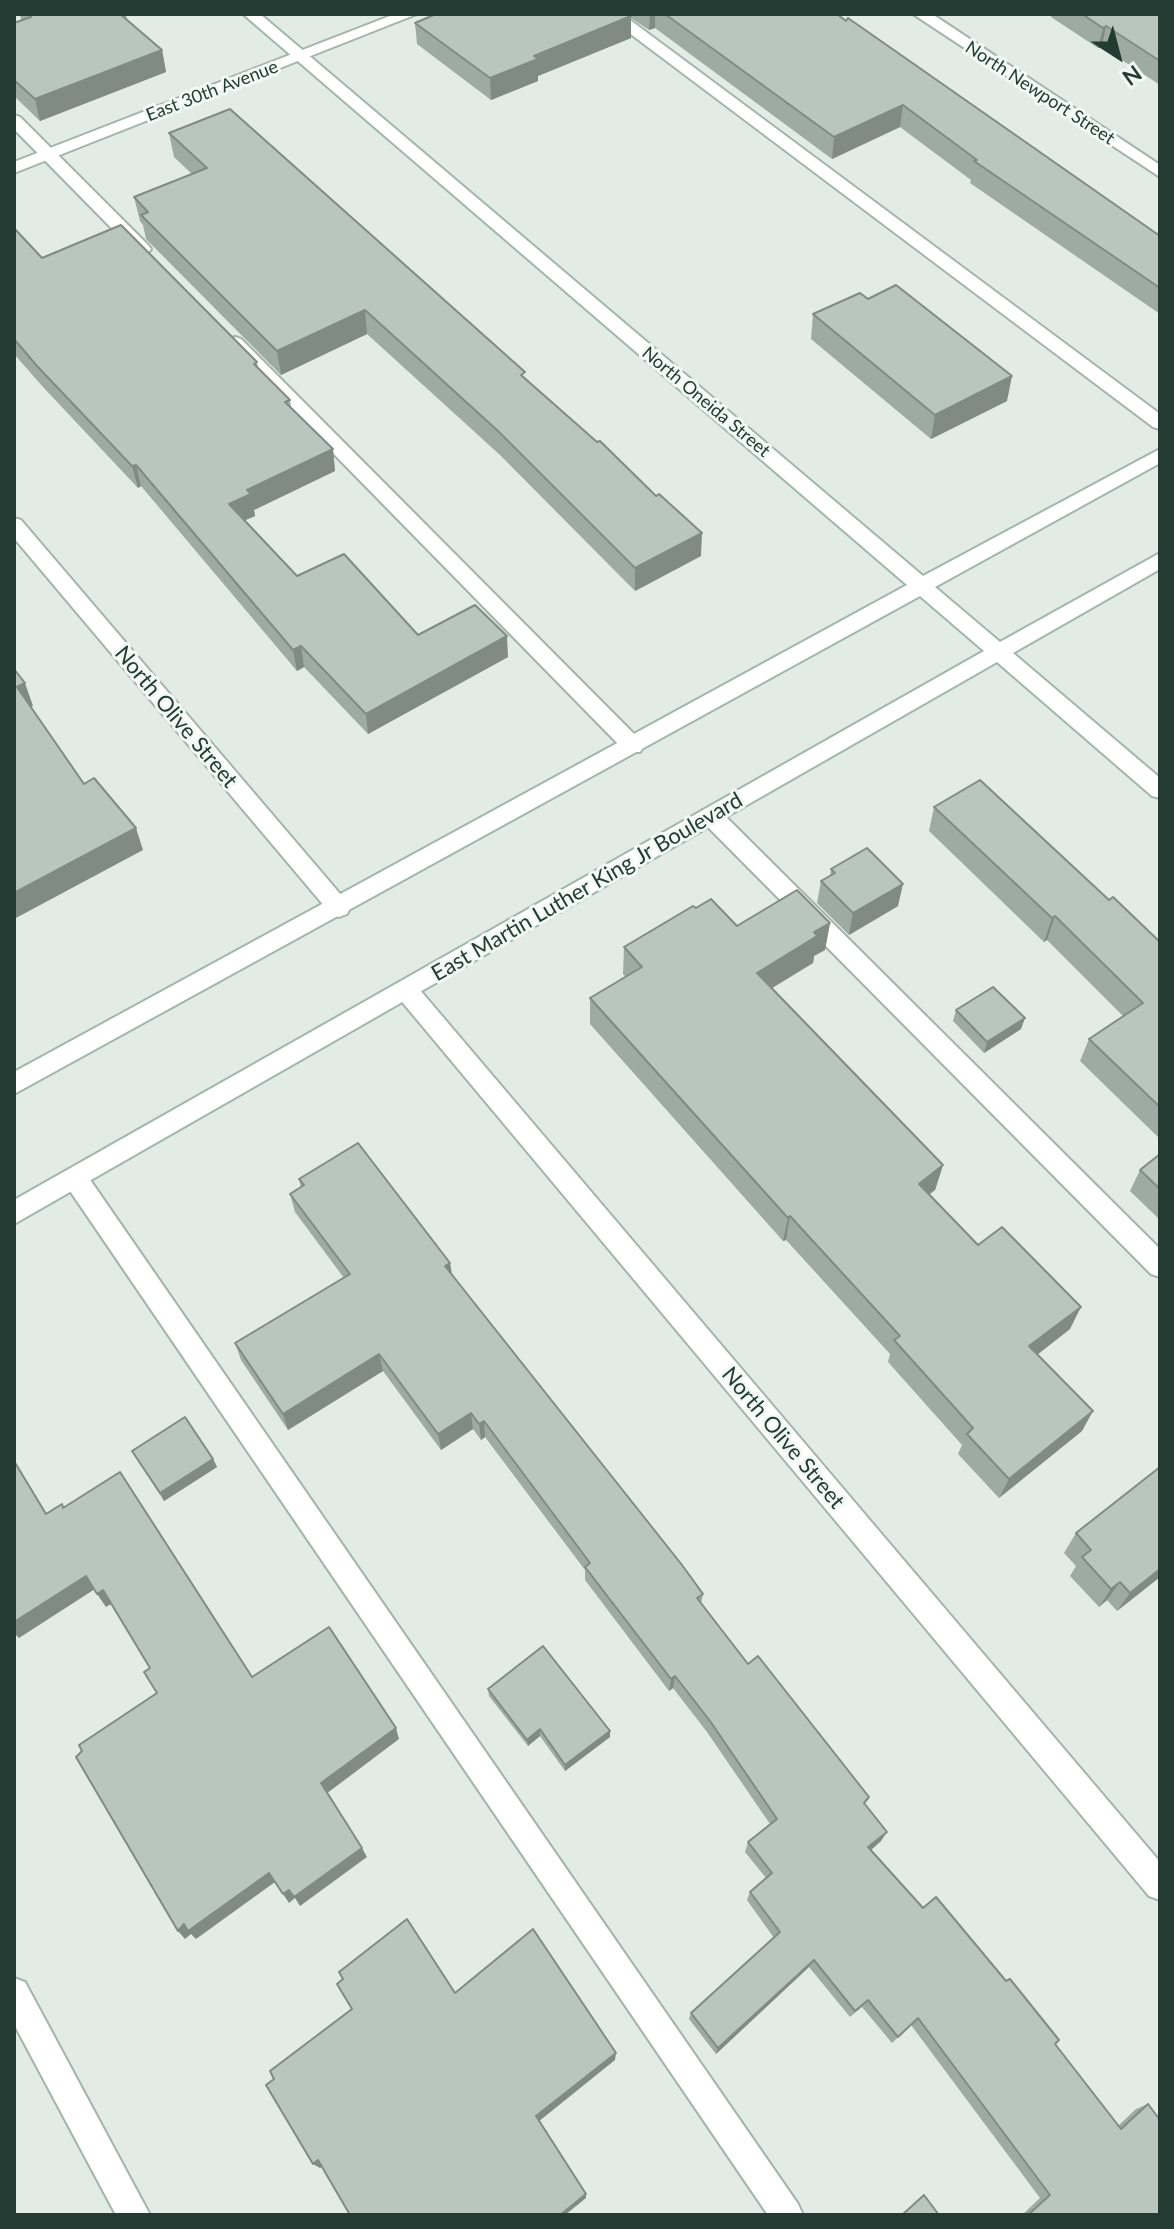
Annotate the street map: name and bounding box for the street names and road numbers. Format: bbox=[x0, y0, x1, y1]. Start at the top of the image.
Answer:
street label: North Newport Street bbox=[961, 37, 1119, 149]
street label: East 30th Avenue bbox=[143, 56, 281, 126]
street label: North Oneida Street bbox=[638, 342, 774, 462]
street label: North Olive Street bbox=[109, 641, 243, 793]
street label: East Martin Luther King Jr Boulevard bbox=[427, 787, 747, 987]
street label: North Olive Street bbox=[716, 1362, 850, 1514]

